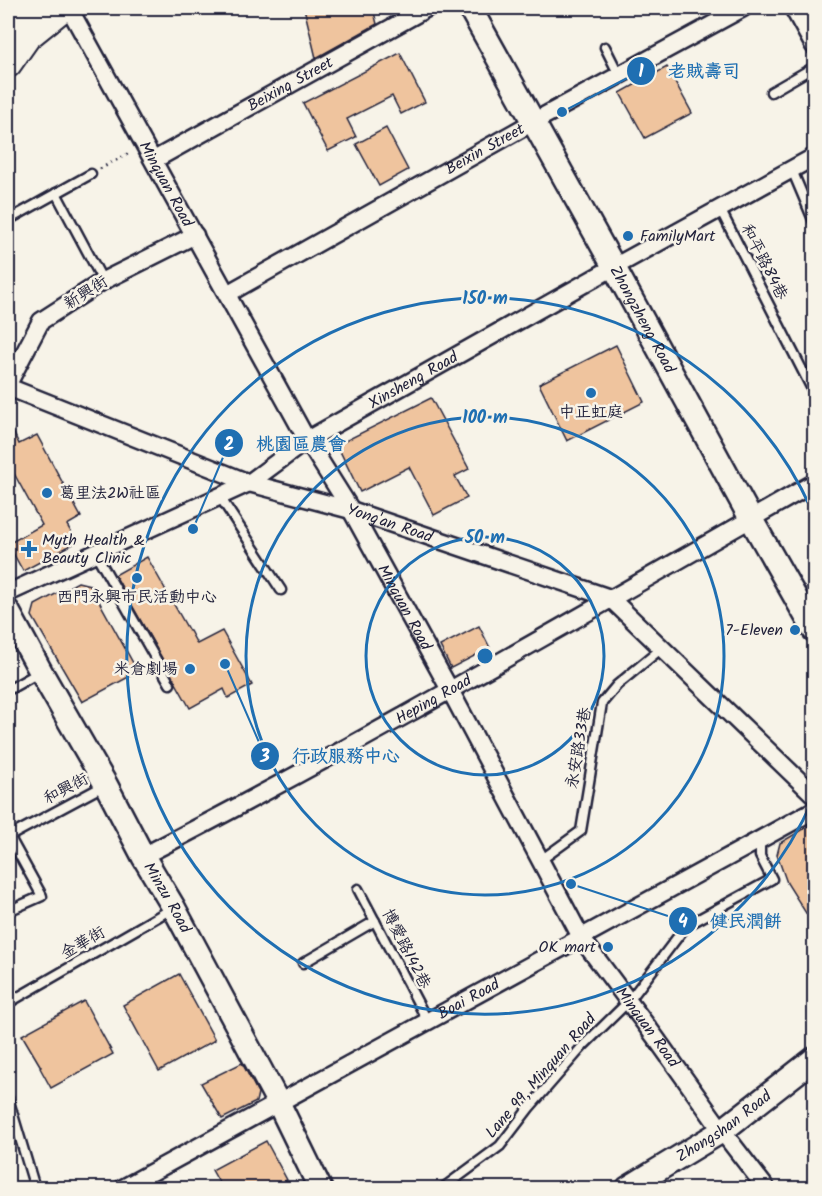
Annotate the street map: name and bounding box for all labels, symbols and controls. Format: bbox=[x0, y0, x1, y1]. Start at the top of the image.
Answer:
street label: Beixing Street bbox=[243, 50, 339, 118]
callout: 老賊壽司 bbox=[626, 53, 752, 89]
text: 1 bbox=[638, 58, 644, 87]
text: 老賊壽司 bbox=[668, 58, 740, 87]
street label: Beixin Street bbox=[441, 116, 530, 181]
street label: Minquan Road bbox=[132, 136, 200, 233]
street label: 和平路84巷 bbox=[734, 220, 794, 304]
place label: FamilyMart bbox=[640, 224, 716, 249]
marker: FamilyMart bbox=[621, 229, 635, 243]
street label: Zhongzheng Road bbox=[603, 261, 682, 379]
street label: 新興街 bbox=[59, 270, 113, 316]
text: 150 m bbox=[462, 285, 508, 314]
street label: Xinsheng Road bbox=[364, 344, 464, 416]
marker: 中正虹庭 bbox=[584, 386, 598, 400]
place label: 中正虹庭 bbox=[559, 400, 623, 425]
text: 100 m bbox=[462, 404, 508, 433]
callout: 桃園區農會 bbox=[214, 425, 358, 461]
text: 2 bbox=[224, 431, 234, 460]
text: 桃園區農會 bbox=[256, 431, 346, 460]
place label: 葛里法2W社區 bbox=[59, 481, 161, 506]
marker: 葛里法2W社區 bbox=[40, 486, 54, 500]
street label: Yong'an Road bbox=[343, 497, 437, 550]
text: 50 m bbox=[464, 524, 505, 553]
place label: Myth Health & Beauty Clinic bbox=[42, 528, 145, 571]
marker: Myth Health & Beauty Clinic bbox=[20, 540, 38, 558]
street label: Minquan Road bbox=[371, 560, 439, 656]
marker: 西門永興市民活動中心 bbox=[130, 571, 144, 585]
place label: 西門永興市民活動中心 bbox=[57, 585, 217, 610]
place label: 7-Eleven bbox=[725, 618, 783, 643]
marker: 7-Eleven bbox=[788, 623, 802, 637]
centre of rings bbox=[475, 646, 495, 666]
place label: 米倉劇場 bbox=[114, 657, 178, 682]
marker: 米倉劇場 bbox=[183, 662, 197, 676]
street label: Heping Road bbox=[391, 667, 477, 731]
street label: 永安路33巷 bbox=[560, 705, 598, 791]
callout: 行政服務中心 bbox=[250, 738, 412, 774]
text: 3 bbox=[259, 743, 270, 772]
text: 行政服務中心 bbox=[292, 743, 400, 772]
street label: 和興街 bbox=[39, 767, 93, 811]
street label: Minzu Road bbox=[137, 857, 198, 938]
callout: 健民潤餅 bbox=[668, 903, 794, 939]
street label: 博愛路142巷 bbox=[375, 905, 437, 993]
text: 4 bbox=[678, 908, 688, 937]
text: 健民潤餅 bbox=[710, 908, 782, 937]
street label: 金華街 bbox=[56, 920, 110, 966]
place label: OK mart bbox=[539, 935, 597, 960]
marker: OK mart bbox=[601, 940, 615, 954]
street label: Boai Road bbox=[433, 971, 505, 1026]
street label: Minquan Road bbox=[609, 982, 686, 1074]
street label: Lane 99, Minquan Road bbox=[479, 1007, 603, 1144]
street label: Zhongshan Road bbox=[671, 1084, 778, 1169]

